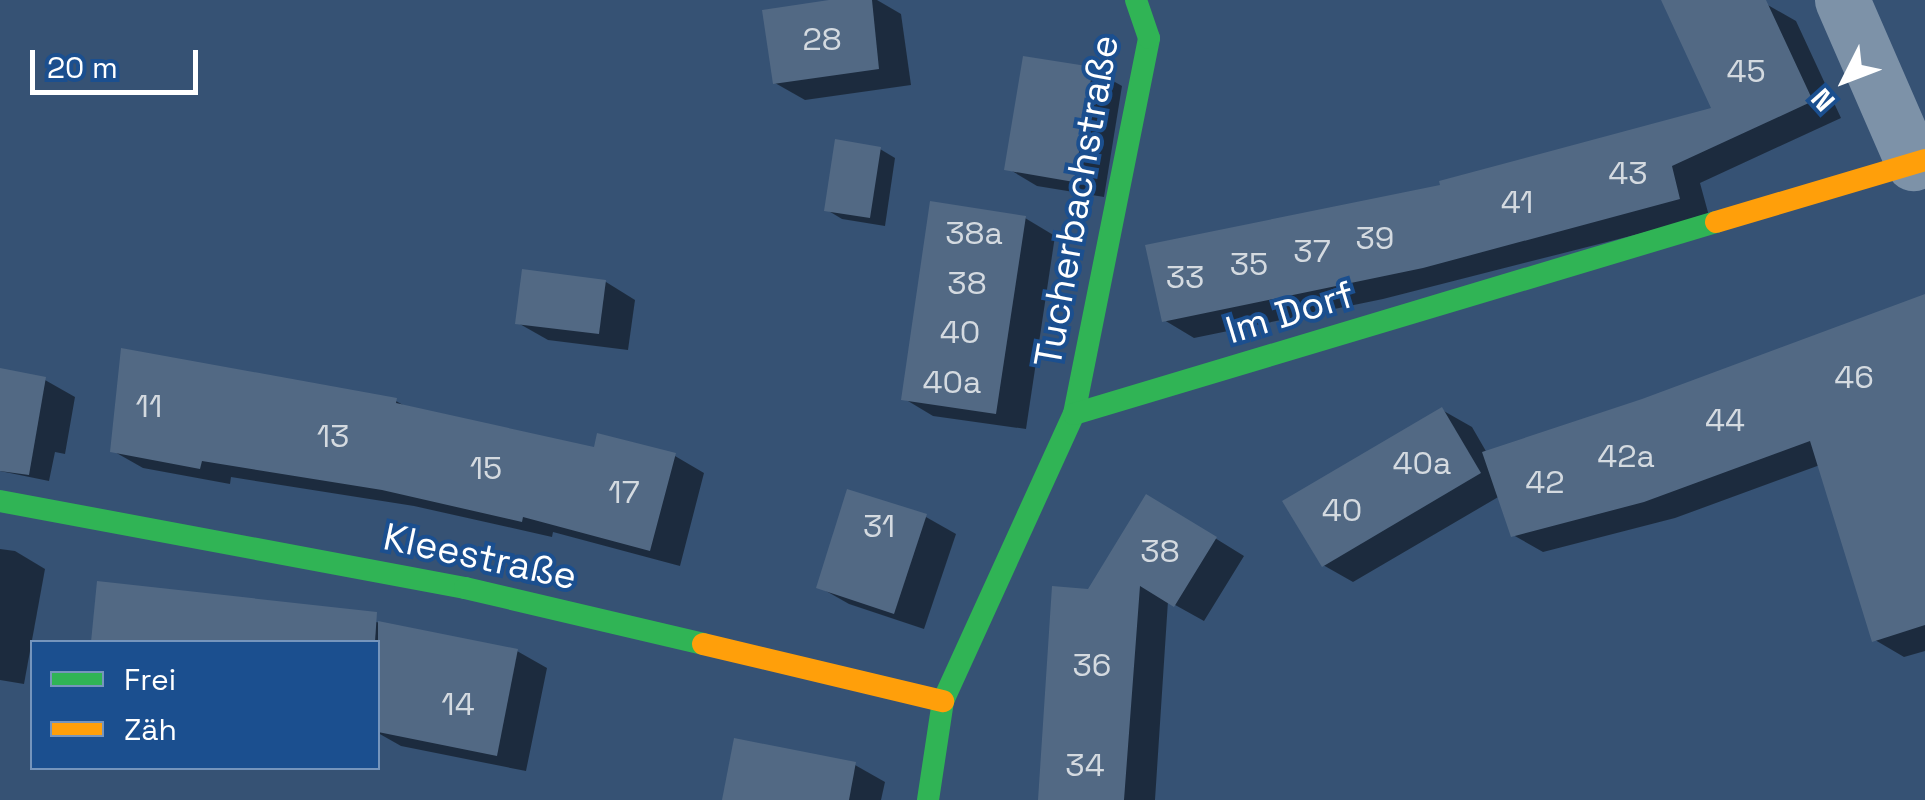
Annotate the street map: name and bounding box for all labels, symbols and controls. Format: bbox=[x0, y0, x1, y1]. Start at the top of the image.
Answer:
house number: 28 bbox=[802, 20, 842, 58]
scale bar bbox=[35, 30, 202, 92]
north arrow bbox=[1795, 30, 1895, 130]
street label: Tucherbachstraße bbox=[1025, 31, 1129, 371]
text: 20 m bbox=[47, 48, 118, 87]
house number: 45 bbox=[1726, 52, 1766, 90]
text: N bbox=[1803, 81, 1842, 119]
house number: 43 bbox=[1608, 154, 1648, 192]
house number: 41 bbox=[1501, 183, 1533, 221]
house number: 38a bbox=[945, 214, 1003, 252]
house number: 39 bbox=[1356, 219, 1394, 257]
house number: 37 bbox=[1293, 232, 1331, 270]
house number: 35 bbox=[1230, 245, 1268, 283]
house number: 33 bbox=[1166, 258, 1204, 296]
house number: 38 bbox=[947, 264, 987, 302]
street label: Im Dorf bbox=[1220, 272, 1360, 354]
house number: 40 bbox=[940, 313, 980, 351]
house number: 46 bbox=[1834, 358, 1874, 396]
house number: 40a bbox=[923, 363, 981, 401]
house number: 11 bbox=[136, 387, 162, 425]
house number: 44 bbox=[1705, 401, 1745, 439]
house number: 13 bbox=[317, 417, 349, 455]
house number: 42a bbox=[1597, 437, 1655, 475]
house number: 40a bbox=[1393, 444, 1451, 482]
house number: 15 bbox=[470, 449, 502, 487]
house number: 42 bbox=[1525, 463, 1565, 501]
house number: 17 bbox=[608, 473, 640, 511]
house number: 40 bbox=[1322, 491, 1362, 529]
house number: 31 bbox=[863, 507, 895, 545]
street label: Kleestraße bbox=[379, 514, 581, 600]
house number: 38 bbox=[1140, 532, 1180, 570]
legend bbox=[30, 640, 380, 770]
house number: 36 bbox=[1073, 646, 1111, 684]
text: Frei bbox=[124, 660, 176, 699]
house number: 14 bbox=[441, 685, 475, 723]
text: Zäh bbox=[124, 710, 177, 749]
house number: 34 bbox=[1065, 746, 1105, 784]

